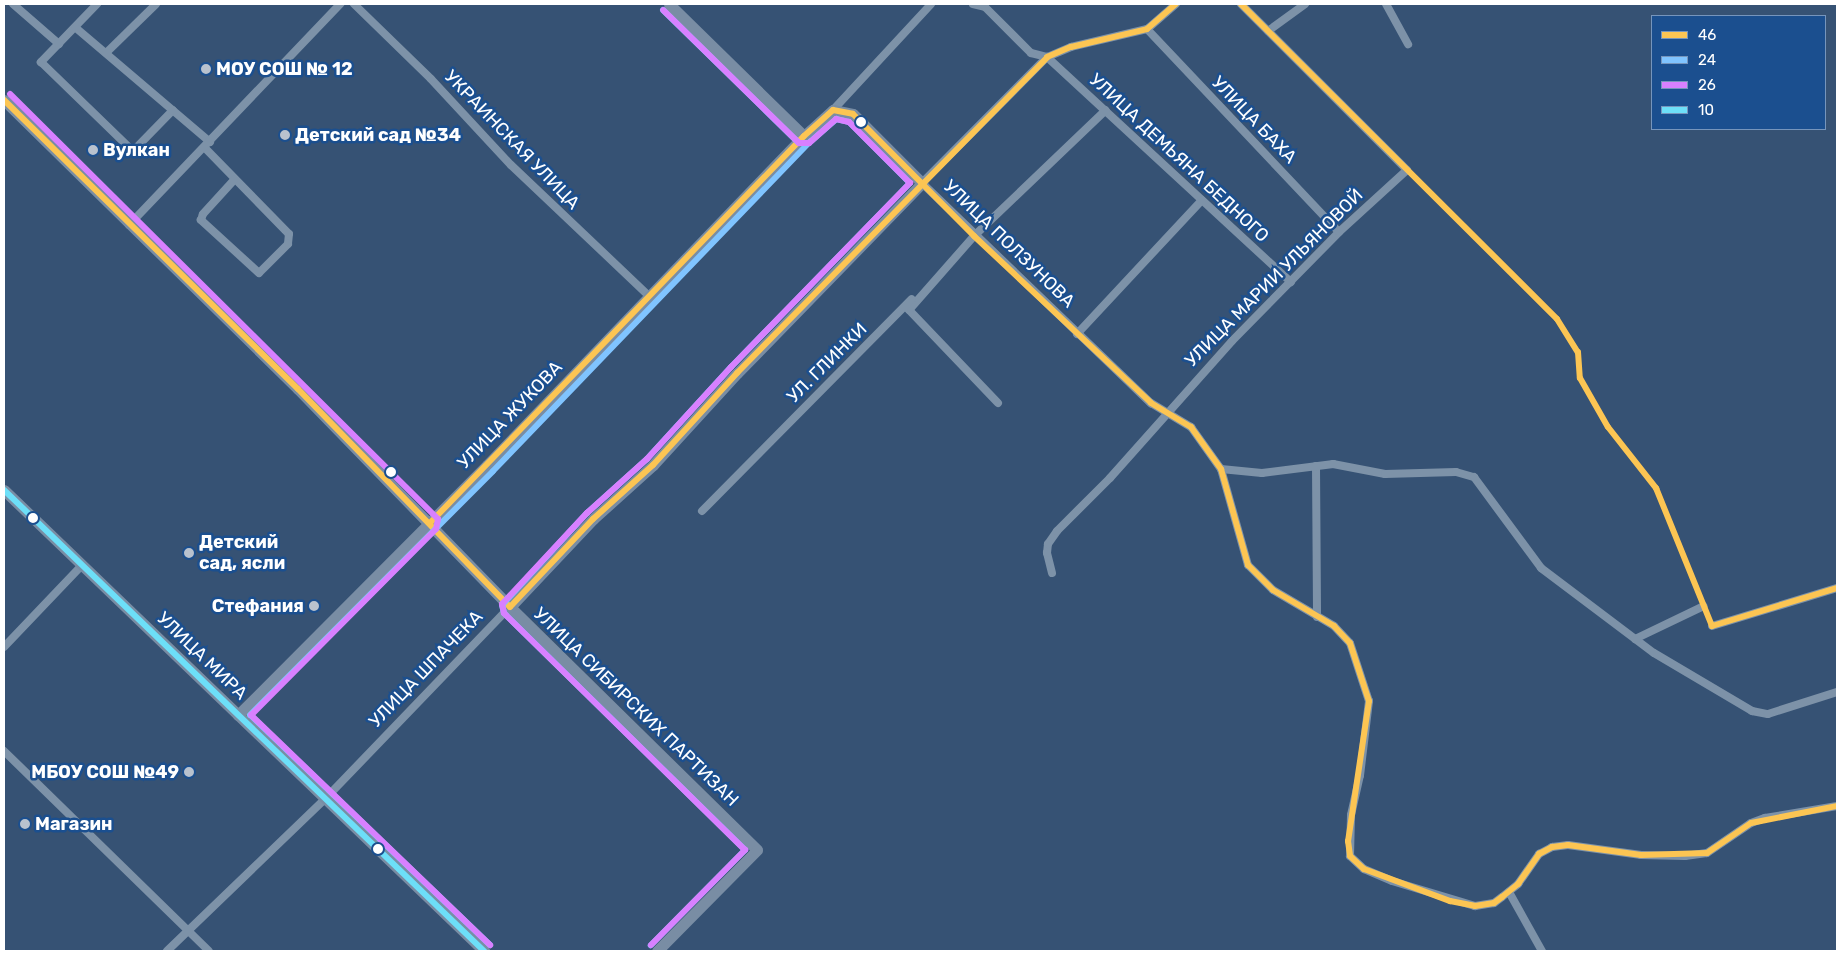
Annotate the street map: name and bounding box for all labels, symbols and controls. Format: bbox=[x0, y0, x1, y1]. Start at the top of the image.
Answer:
legend bbox=[1651, 15, 1826, 130]
text: 46 bbox=[1698, 26, 1716, 44]
text: 24 bbox=[1698, 51, 1716, 69]
place label: МОУ СОШ № 12 bbox=[216, 58, 353, 80]
marker: МОУ СОШ № 12 bbox=[200, 63, 212, 75]
street label: УКРАИНСКАЯ УЛИЦА bbox=[440, 66, 584, 214]
street label: УЛИЦА ДЕМЬЯНА БЕДНОГО bbox=[1085, 69, 1273, 247]
street label: УЛИЦА БАХА bbox=[1207, 72, 1301, 168]
text: 26 bbox=[1698, 76, 1716, 94]
text: 10 bbox=[1698, 101, 1714, 119]
unlabelled marker bbox=[856, 117, 866, 127]
place label: Детский сад №34 bbox=[295, 124, 461, 146]
marker: Детский сад №34 bbox=[279, 129, 291, 141]
place label: Вулкан bbox=[103, 139, 170, 161]
marker: Вулкан bbox=[87, 144, 99, 156]
street label: УЛИЦА ПОЛЗУНОВА bbox=[939, 176, 1079, 312]
street label: УЛИЦА МАРИИ УЛЬЯНОВОЙ bbox=[1180, 184, 1368, 372]
street label: УЛ. ГЛИНКИ bbox=[783, 319, 871, 407]
street label: УЛИЦА ЖУКОВА bbox=[453, 357, 567, 473]
unlabelled marker bbox=[386, 467, 396, 477]
unlabelled marker bbox=[28, 513, 38, 523]
place label: Детский сад, ясли bbox=[199, 532, 285, 574]
marker: Детский сад, ясли bbox=[183, 547, 195, 559]
place label: Стефания bbox=[212, 595, 304, 617]
marker: Стефания bbox=[308, 600, 320, 612]
street label: УЛИЦА СИБИРСКИХ ПАРТИЗАН bbox=[529, 603, 743, 811]
street label: УЛИЦА ШПАЧЕКА bbox=[365, 606, 487, 732]
street label: УЛИЦА МИРА bbox=[152, 608, 252, 704]
place label: МБОУ СОШ №49 bbox=[31, 761, 179, 783]
marker: МБОУ СОШ №49 bbox=[183, 766, 195, 778]
place label: Магазин bbox=[35, 813, 112, 835]
marker: Магазин bbox=[19, 818, 31, 830]
unlabelled marker bbox=[373, 844, 383, 854]

